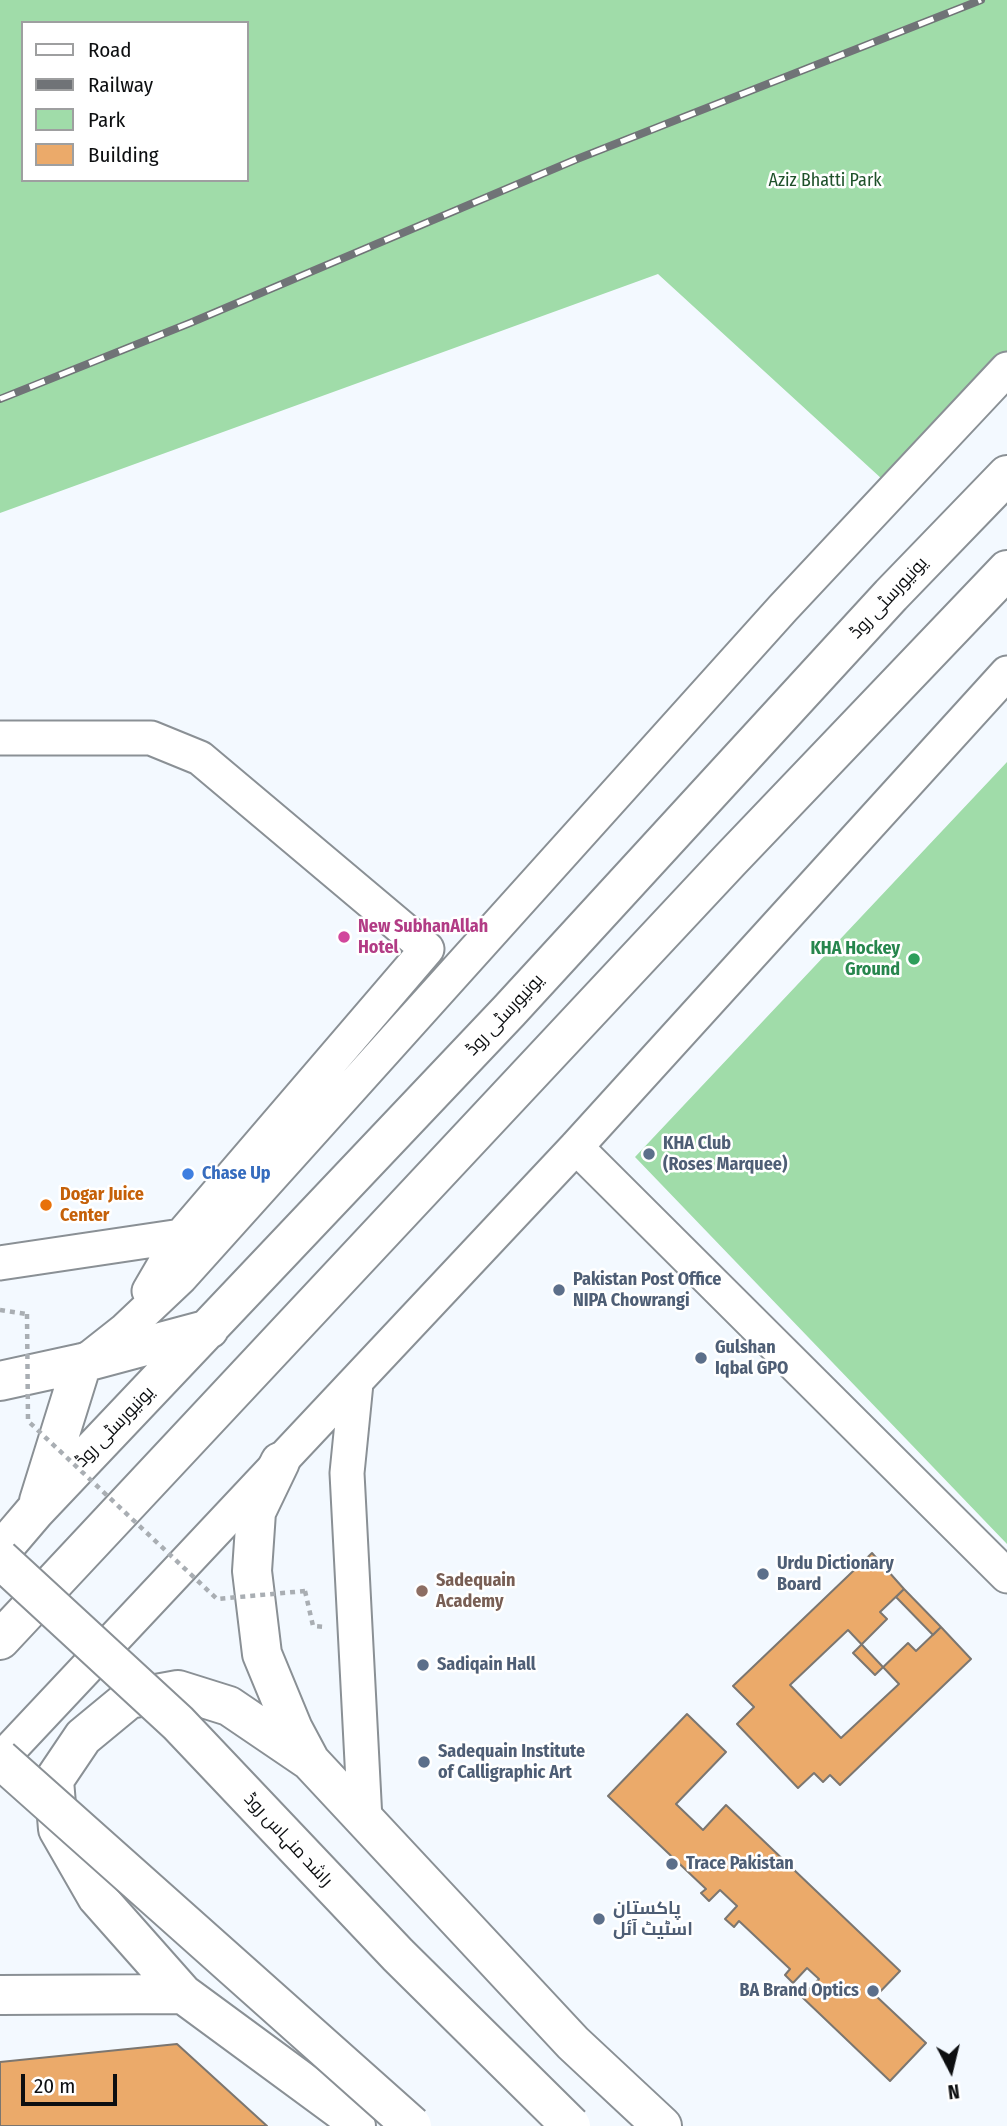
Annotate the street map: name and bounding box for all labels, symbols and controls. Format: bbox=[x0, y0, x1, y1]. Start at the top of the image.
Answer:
legend bbox=[21, 21, 248, 182]
text: Road bbox=[88, 37, 132, 63]
text: Railway bbox=[88, 72, 153, 98]
text: Park bbox=[88, 107, 125, 133]
text: Building bbox=[88, 142, 159, 168]
park label: Aziz Bhatti Park bbox=[768, 170, 882, 192]
street label: یونیورسٹی روڈ bbox=[846, 553, 932, 643]
place label: New SubhanAllah Hotel bbox=[358, 916, 488, 958]
marker: New SubhanAllah Hotel bbox=[336, 929, 352, 945]
place label: KHA Hockey Ground bbox=[810, 938, 900, 981]
marker: KHA Hockey Ground bbox=[906, 951, 922, 967]
street label: یونیورسٹی روڈ bbox=[462, 970, 548, 1060]
place label: KHA Club (Roses Marquee) bbox=[663, 1133, 787, 1176]
marker: KHA Club (Roses Marquee) bbox=[641, 1146, 657, 1162]
place label: Chase Up bbox=[202, 1163, 271, 1185]
marker: Chase Up bbox=[180, 1166, 196, 1182]
place label: Dogar Juice Center bbox=[60, 1184, 144, 1226]
marker: Dogar Juice Center bbox=[38, 1197, 54, 1213]
place label: Pakistan Post Office NIPA Chowrangi bbox=[573, 1269, 721, 1312]
marker: Pakistan Post Office NIPA Chowrangi bbox=[551, 1282, 567, 1298]
place label: Gulshan Iqbal GPO bbox=[715, 1337, 788, 1380]
marker: Gulshan Iqbal GPO bbox=[693, 1350, 709, 1366]
street label: یونیورسٹی روڈ bbox=[71, 1382, 159, 1472]
place label: Urdu Dictionary Board bbox=[777, 1553, 894, 1596]
marker: Urdu Dictionary Board bbox=[755, 1566, 771, 1582]
place label: Sadequain Academy bbox=[436, 1570, 515, 1612]
marker: Sadequain Academy bbox=[414, 1583, 430, 1599]
place label: Sadiqain Hall bbox=[437, 1654, 536, 1676]
marker: Sadiqain Hall bbox=[415, 1657, 431, 1673]
place label: Sadequain Institute of Calligraphic Art bbox=[438, 1741, 585, 1784]
marker: Sadequain Institute of Calligraphic Art bbox=[416, 1754, 432, 1770]
street label: راشد منہاس روڈ bbox=[239, 1789, 337, 1891]
place label: Trace Pakistan bbox=[686, 1853, 794, 1875]
marker: Trace Pakistan bbox=[664, 1856, 680, 1872]
place label: پاکستان اسٹیٹ آئل bbox=[613, 1898, 693, 1940]
marker: پاکستان اسٹیٹ آئل bbox=[591, 1911, 607, 1927]
place label: BA Brand Optics bbox=[740, 1980, 859, 2002]
marker: BA Brand Optics bbox=[865, 1983, 881, 1999]
north arrow bbox=[916, 2035, 986, 2105]
scale bar bbox=[24, 2060, 121, 2104]
text: 20 m bbox=[34, 2073, 75, 2099]
text: N bbox=[947, 2079, 961, 2103]

